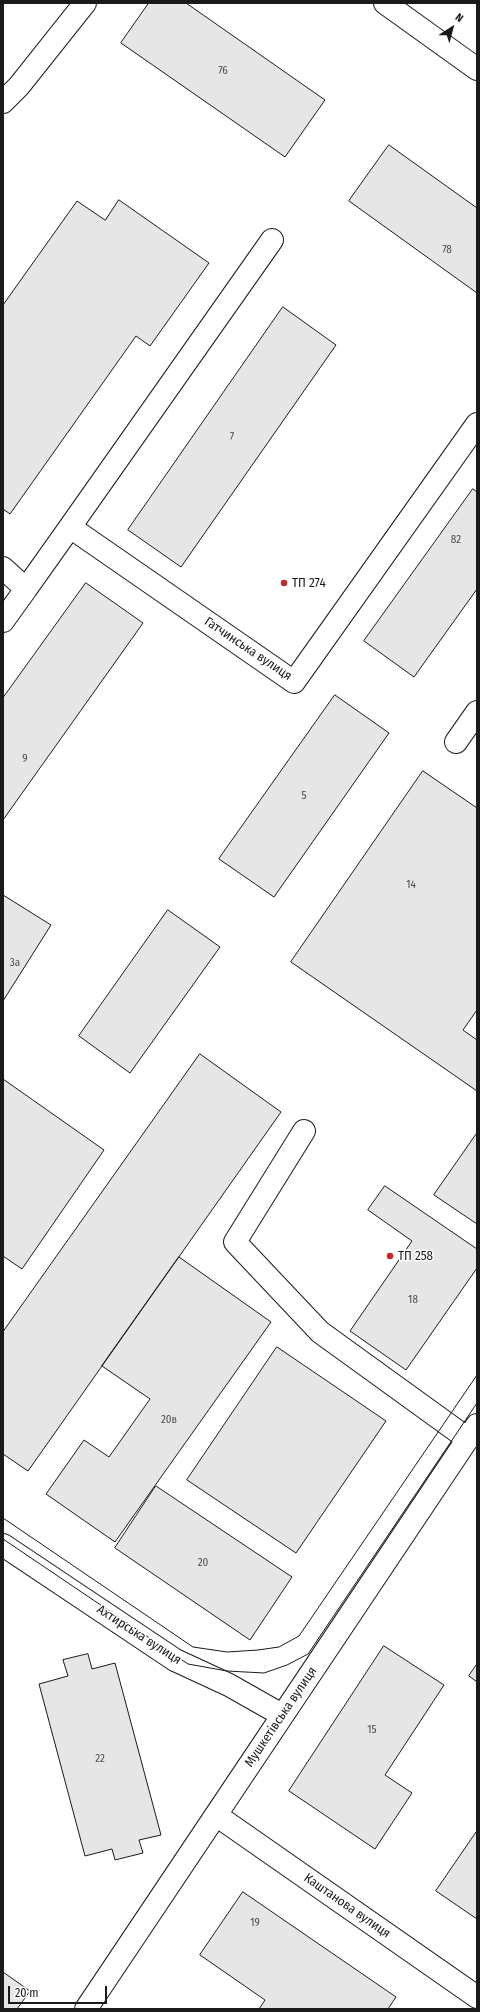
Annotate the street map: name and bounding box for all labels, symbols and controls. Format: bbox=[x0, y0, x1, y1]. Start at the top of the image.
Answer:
north arrow bbox=[432, 8, 472, 48]
text: N bbox=[453, 11, 466, 25]
house number: 76 bbox=[218, 64, 228, 78]
house number: 78 bbox=[442, 243, 452, 257]
house number: 7 bbox=[230, 430, 234, 444]
house number: 82 bbox=[451, 533, 461, 547]
place label: ТП 274 bbox=[292, 575, 326, 591]
marker: ТП 274 bbox=[279, 578, 289, 588]
street label: Гатчинська вулиця bbox=[201, 614, 295, 684]
house number: 9 bbox=[22, 752, 28, 766]
house number: 5 bbox=[301, 789, 307, 803]
house number: 14 bbox=[406, 878, 416, 892]
house number: 3а bbox=[10, 956, 20, 970]
place label: ТП 258 bbox=[398, 1248, 433, 1264]
marker: ТП 258 bbox=[385, 1251, 395, 1261]
house number: 18 bbox=[408, 1293, 418, 1307]
house number: 20в bbox=[161, 1413, 177, 1427]
house number: 20 bbox=[198, 1556, 208, 1570]
street label: Ахтирська вулиця bbox=[94, 1602, 184, 1668]
street label: Мушкетівська вулиця bbox=[242, 1664, 320, 1770]
house number: 15 bbox=[367, 1723, 377, 1737]
house number: 22 bbox=[95, 1752, 105, 1766]
street label: Каштанова вулиця bbox=[301, 1870, 393, 1942]
house number: 19 bbox=[250, 1916, 260, 1930]
scale bar bbox=[10, 1978, 109, 2004]
text: 20 m bbox=[15, 1986, 39, 2000]

